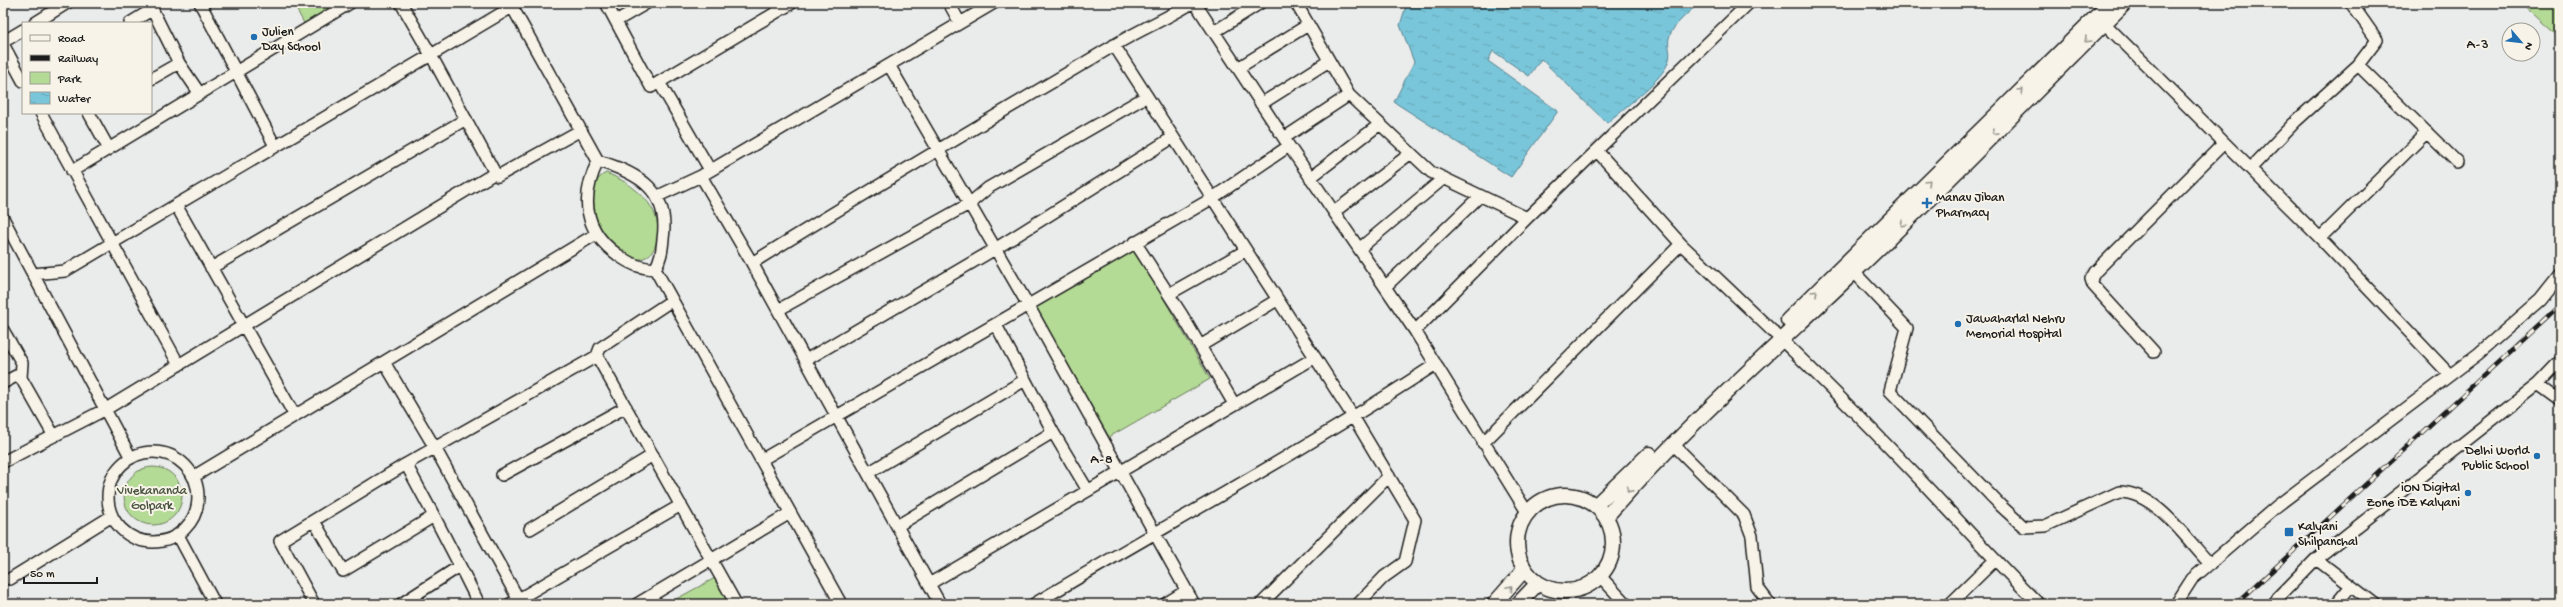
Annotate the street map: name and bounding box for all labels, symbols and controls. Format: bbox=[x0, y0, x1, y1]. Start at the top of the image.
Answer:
legend bbox=[22, 22, 152, 114]
north arrow bbox=[2501, 22, 2541, 62]
place label: Julien Day School bbox=[261, 25, 321, 55]
marker: Julien Day School bbox=[249, 32, 259, 42]
text: Road bbox=[58, 33, 85, 47]
one-way arrow bbox=[2084, 35, 2092, 43]
district label: A-3 bbox=[2467, 37, 2489, 54]
text: N bbox=[2521, 40, 2535, 52]
text: Railway bbox=[58, 53, 98, 67]
text: Park bbox=[57, 73, 83, 87]
one-way arrow bbox=[2016, 88, 2024, 96]
text: Water bbox=[58, 93, 92, 107]
one-way arrow bbox=[1992, 127, 2000, 135]
one-way arrow bbox=[1923, 179, 1931, 187]
place label: Manav Jiban Pharmacy bbox=[1935, 191, 2005, 221]
marker: Manav Jiban Pharmacy bbox=[1921, 197, 1933, 209]
one-way arrow bbox=[1900, 219, 1908, 227]
one-way arrow bbox=[1810, 290, 1818, 298]
place label: Jawaharlal Nehru Memorial Hospital bbox=[1966, 312, 2065, 342]
marker: Jawaharlal Nehru Memorial Hospital bbox=[1953, 319, 1963, 329]
place label: Delhi World Public School bbox=[2461, 444, 2530, 474]
marker: Delhi World Public School bbox=[2532, 451, 2542, 461]
district label: A-8 bbox=[1090, 452, 1114, 469]
place label: iON Digital Zone iDZ Kalyani bbox=[2366, 481, 2460, 511]
park label: Vivekananda Golpark bbox=[116, 484, 188, 514]
one-way arrow bbox=[1627, 485, 1634, 493]
marker: iON Digital Zone iDZ Kalyani bbox=[2463, 488, 2473, 498]
place label: Kalyani Shilpanchal bbox=[2298, 520, 2358, 550]
marker: Kalyani Shilpanchal bbox=[2283, 526, 2295, 538]
scale bar bbox=[24, 559, 97, 585]
text: 50 m bbox=[30, 568, 55, 582]
one-way arrow bbox=[1506, 585, 1513, 592]

